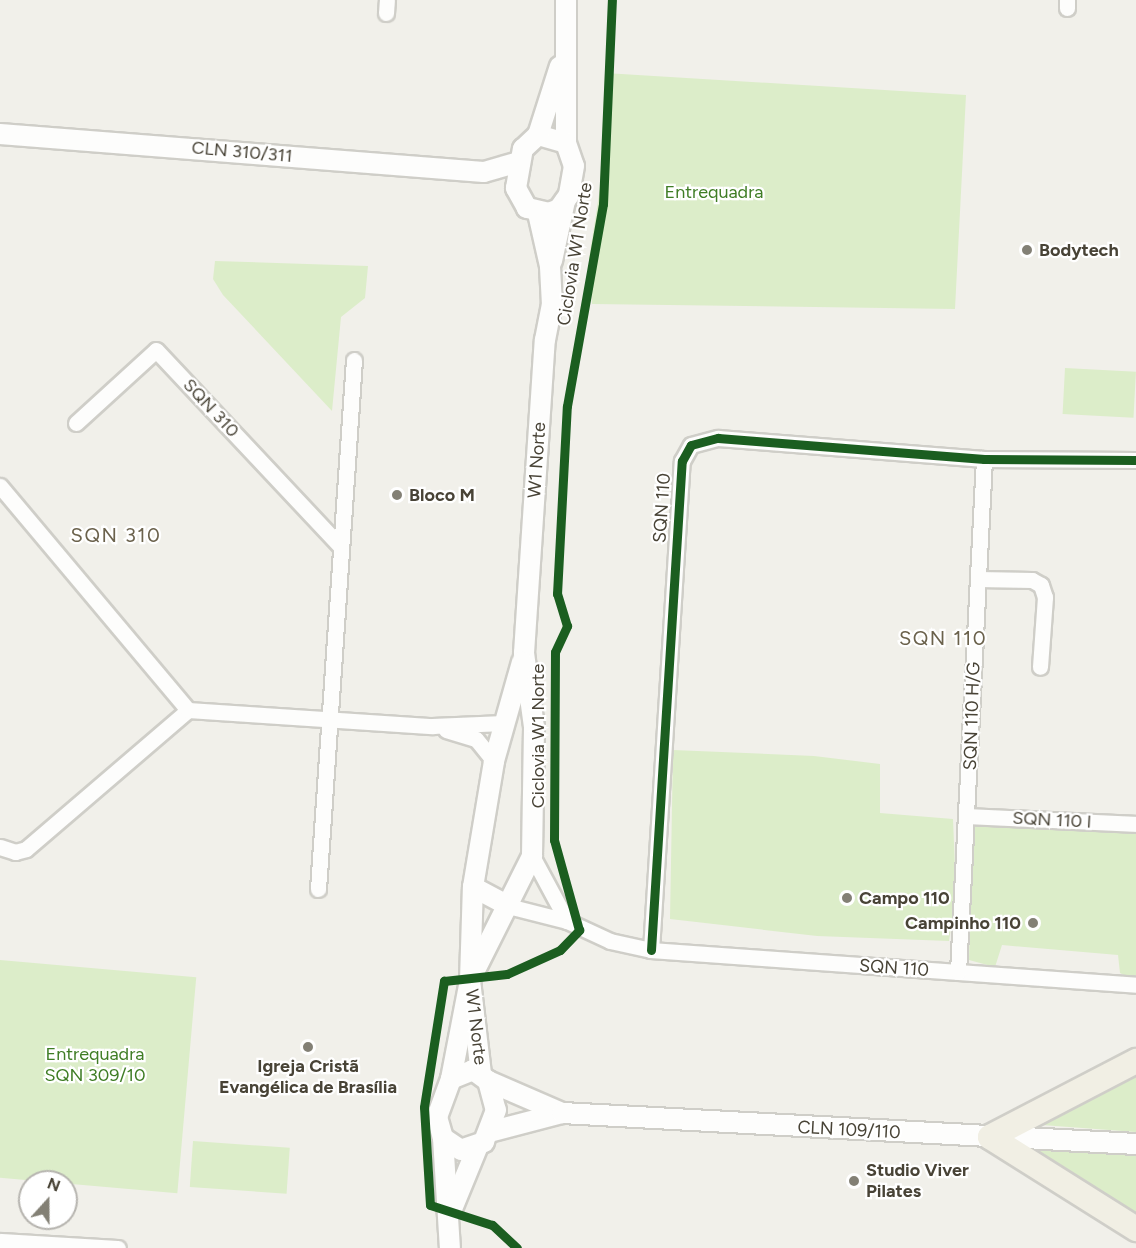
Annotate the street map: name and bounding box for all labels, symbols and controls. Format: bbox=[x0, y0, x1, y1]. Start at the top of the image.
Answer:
street label: CLN 310/311 bbox=[191, 137, 293, 167]
street label: Ciclovia W1 Norte bbox=[553, 181, 597, 327]
park label: Entrequadra bbox=[665, 181, 763, 203]
place label: Bodytech bbox=[1039, 239, 1119, 261]
marker: Bodytech bbox=[1020, 243, 1034, 257]
street label: SQN 310 bbox=[178, 374, 244, 442]
street label: W1 Norte bbox=[524, 421, 550, 499]
street label: SQN 110 bbox=[649, 472, 675, 544]
place label: Bloco M bbox=[409, 484, 475, 506]
marker: Bloco M bbox=[390, 488, 404, 502]
district label: SQN 310 bbox=[71, 523, 161, 547]
district label: SQN 110 bbox=[899, 626, 987, 650]
street label: SQN 110 H/G bbox=[959, 661, 985, 771]
street label: Ciclovia W1 Norte bbox=[527, 664, 549, 808]
street label: SQN 110 I bbox=[1012, 807, 1092, 833]
place label: Campo 110 bbox=[859, 887, 950, 909]
marker: Campo 110 bbox=[840, 891, 854, 905]
place label: Campinho 110 bbox=[905, 912, 1021, 934]
marker: Campinho 110 bbox=[1026, 916, 1040, 930]
street label: SQN 110 bbox=[858, 955, 930, 981]
street label: W1 Norte bbox=[461, 988, 491, 1066]
marker: Igreja Cristã Evangélica de Brasília bbox=[301, 1040, 315, 1054]
park label: Entrequadra SQN 309/10 bbox=[45, 1044, 145, 1086]
place label: Igreja Cristã Evangélica de Brasília bbox=[219, 1056, 397, 1098]
street label: CLN 109/110 bbox=[797, 1117, 901, 1143]
place label: Studio Viver Pilates bbox=[866, 1160, 969, 1202]
north arrow bbox=[18, 1170, 78, 1230]
text: N bbox=[45, 1174, 63, 1196]
marker: Studio Viver Pilates bbox=[847, 1174, 861, 1188]

